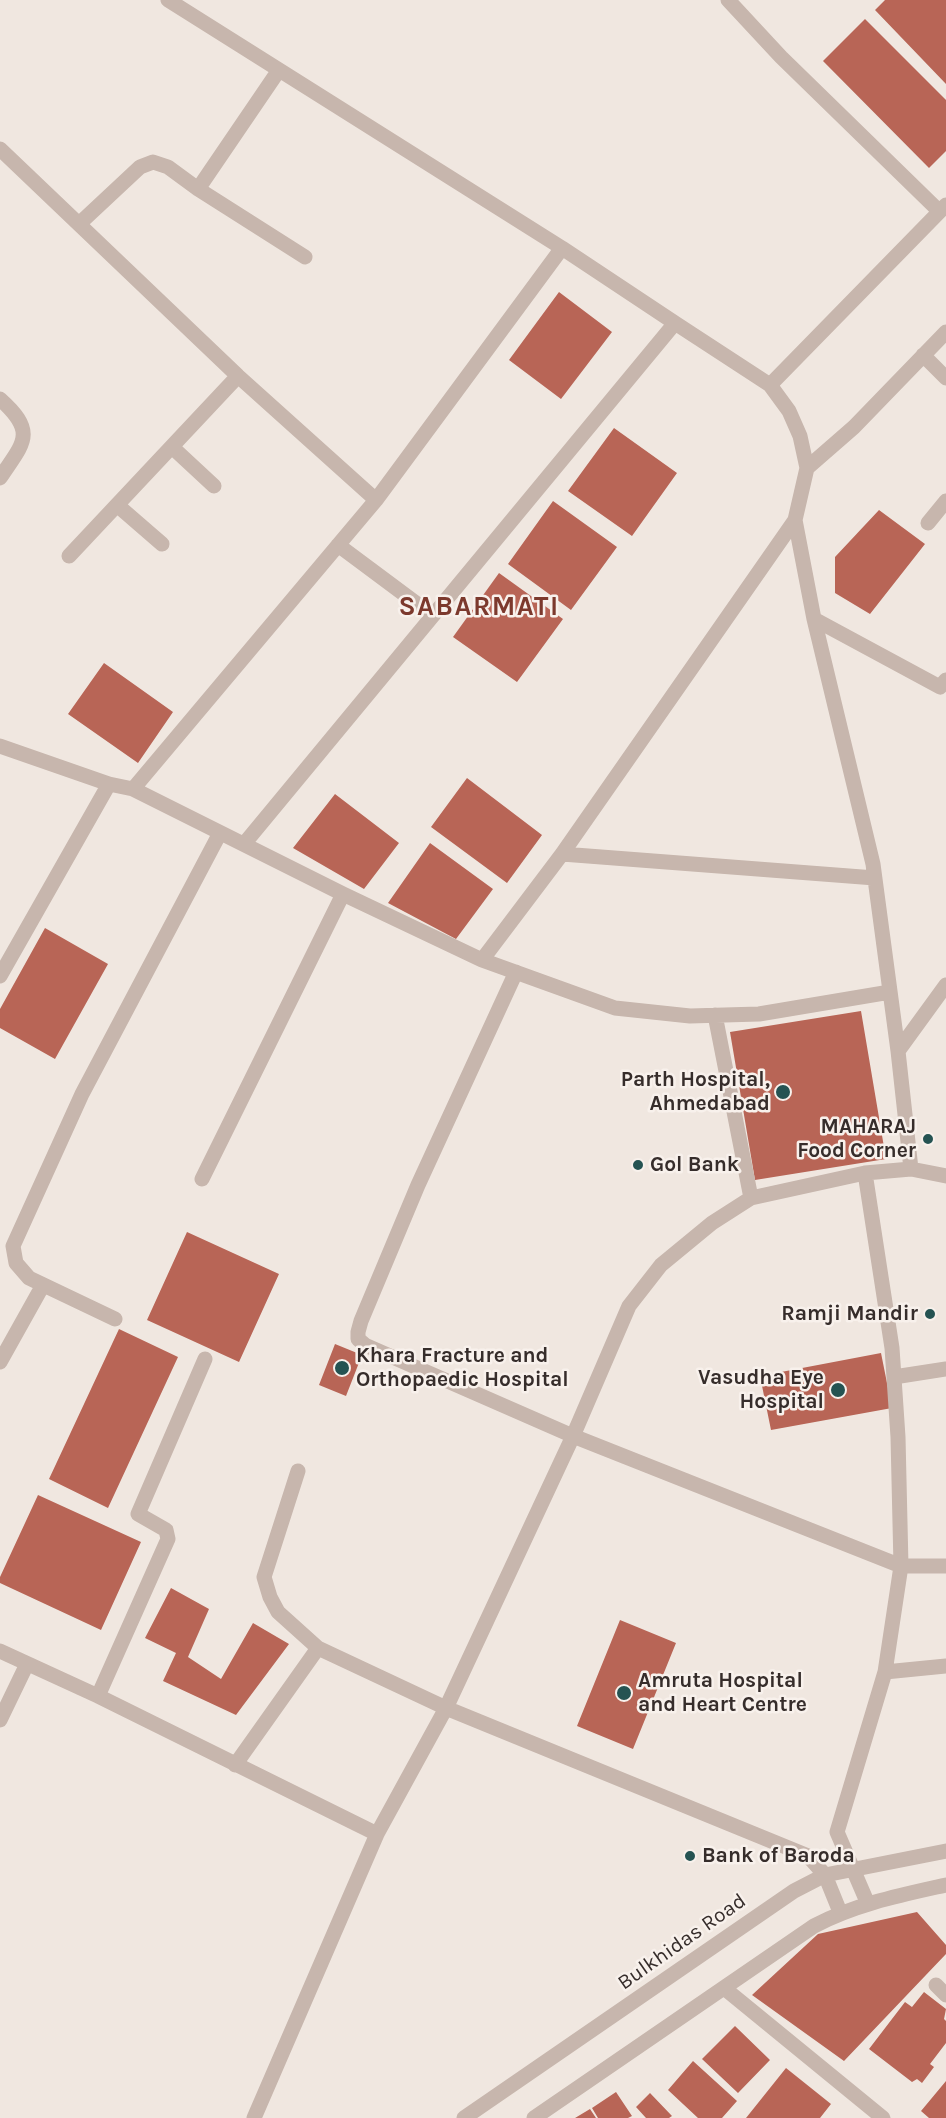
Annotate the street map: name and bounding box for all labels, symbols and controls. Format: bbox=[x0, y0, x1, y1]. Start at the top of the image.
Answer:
district label: SABARMATI bbox=[398, 591, 560, 623]
place label: Parth Hospital, Ahmedabad bbox=[621, 1067, 770, 1117]
marker: Parth Hospital, Ahmedabad bbox=[774, 1083, 792, 1101]
place label: MAHARAJ Food Corner bbox=[797, 1114, 916, 1164]
marker: MAHARAJ Food Corner bbox=[921, 1132, 935, 1146]
place label: Gol Bank bbox=[650, 1152, 739, 1178]
marker: Gol Bank bbox=[631, 1158, 645, 1172]
place label: Ramji Mandir bbox=[781, 1301, 918, 1327]
marker: Ramji Mandir bbox=[923, 1307, 937, 1321]
place label: Khara Fracture and Orthopaedic Hospital bbox=[356, 1343, 569, 1393]
marker: Khara Fracture and Orthopaedic Hospital bbox=[333, 1359, 351, 1377]
place label: Vasudha Eye Hospital bbox=[698, 1365, 824, 1415]
marker: Vasudha Eye Hospital bbox=[829, 1381, 847, 1399]
place label: Amruta Hospital and Heart Centre bbox=[638, 1668, 807, 1718]
marker: Amruta Hospital and Heart Centre bbox=[615, 1684, 633, 1702]
place label: Bank of Baroda bbox=[702, 1843, 855, 1869]
marker: Bank of Baroda bbox=[683, 1849, 697, 1863]
street label: Bulkhidas Road bbox=[613, 1888, 751, 1996]

